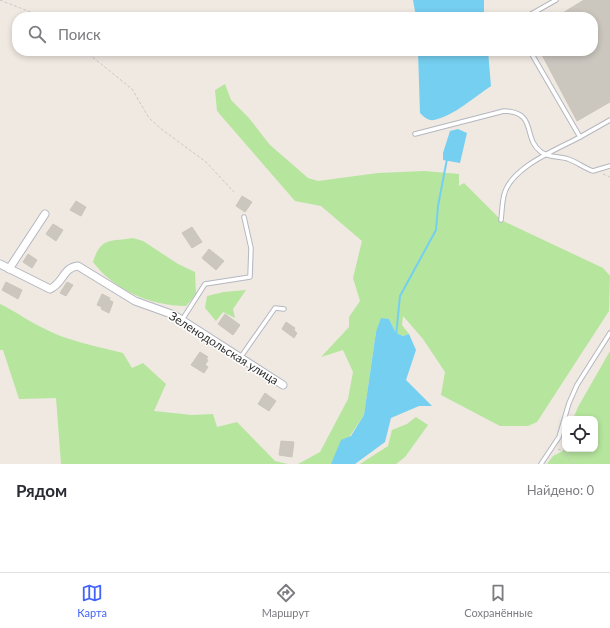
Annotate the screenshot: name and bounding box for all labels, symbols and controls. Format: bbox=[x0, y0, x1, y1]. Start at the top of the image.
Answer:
search box bbox=[12, 12, 598, 56]
icon: search bbox=[26, 23, 48, 45]
text: Поиск bbox=[58, 25, 101, 43]
street label: Зеленодольская улица bbox=[166, 308, 282, 388]
map controls bbox=[562, 416, 598, 452]
button: locate bbox=[562, 416, 598, 452]
text: Рядом bbox=[16, 480, 67, 501]
text: Найдено: 0 bbox=[527, 482, 594, 498]
tab: Карта bbox=[77, 582, 107, 619]
tab: Маршрут bbox=[262, 582, 310, 619]
tab: Сохранённые bbox=[464, 582, 533, 619]

